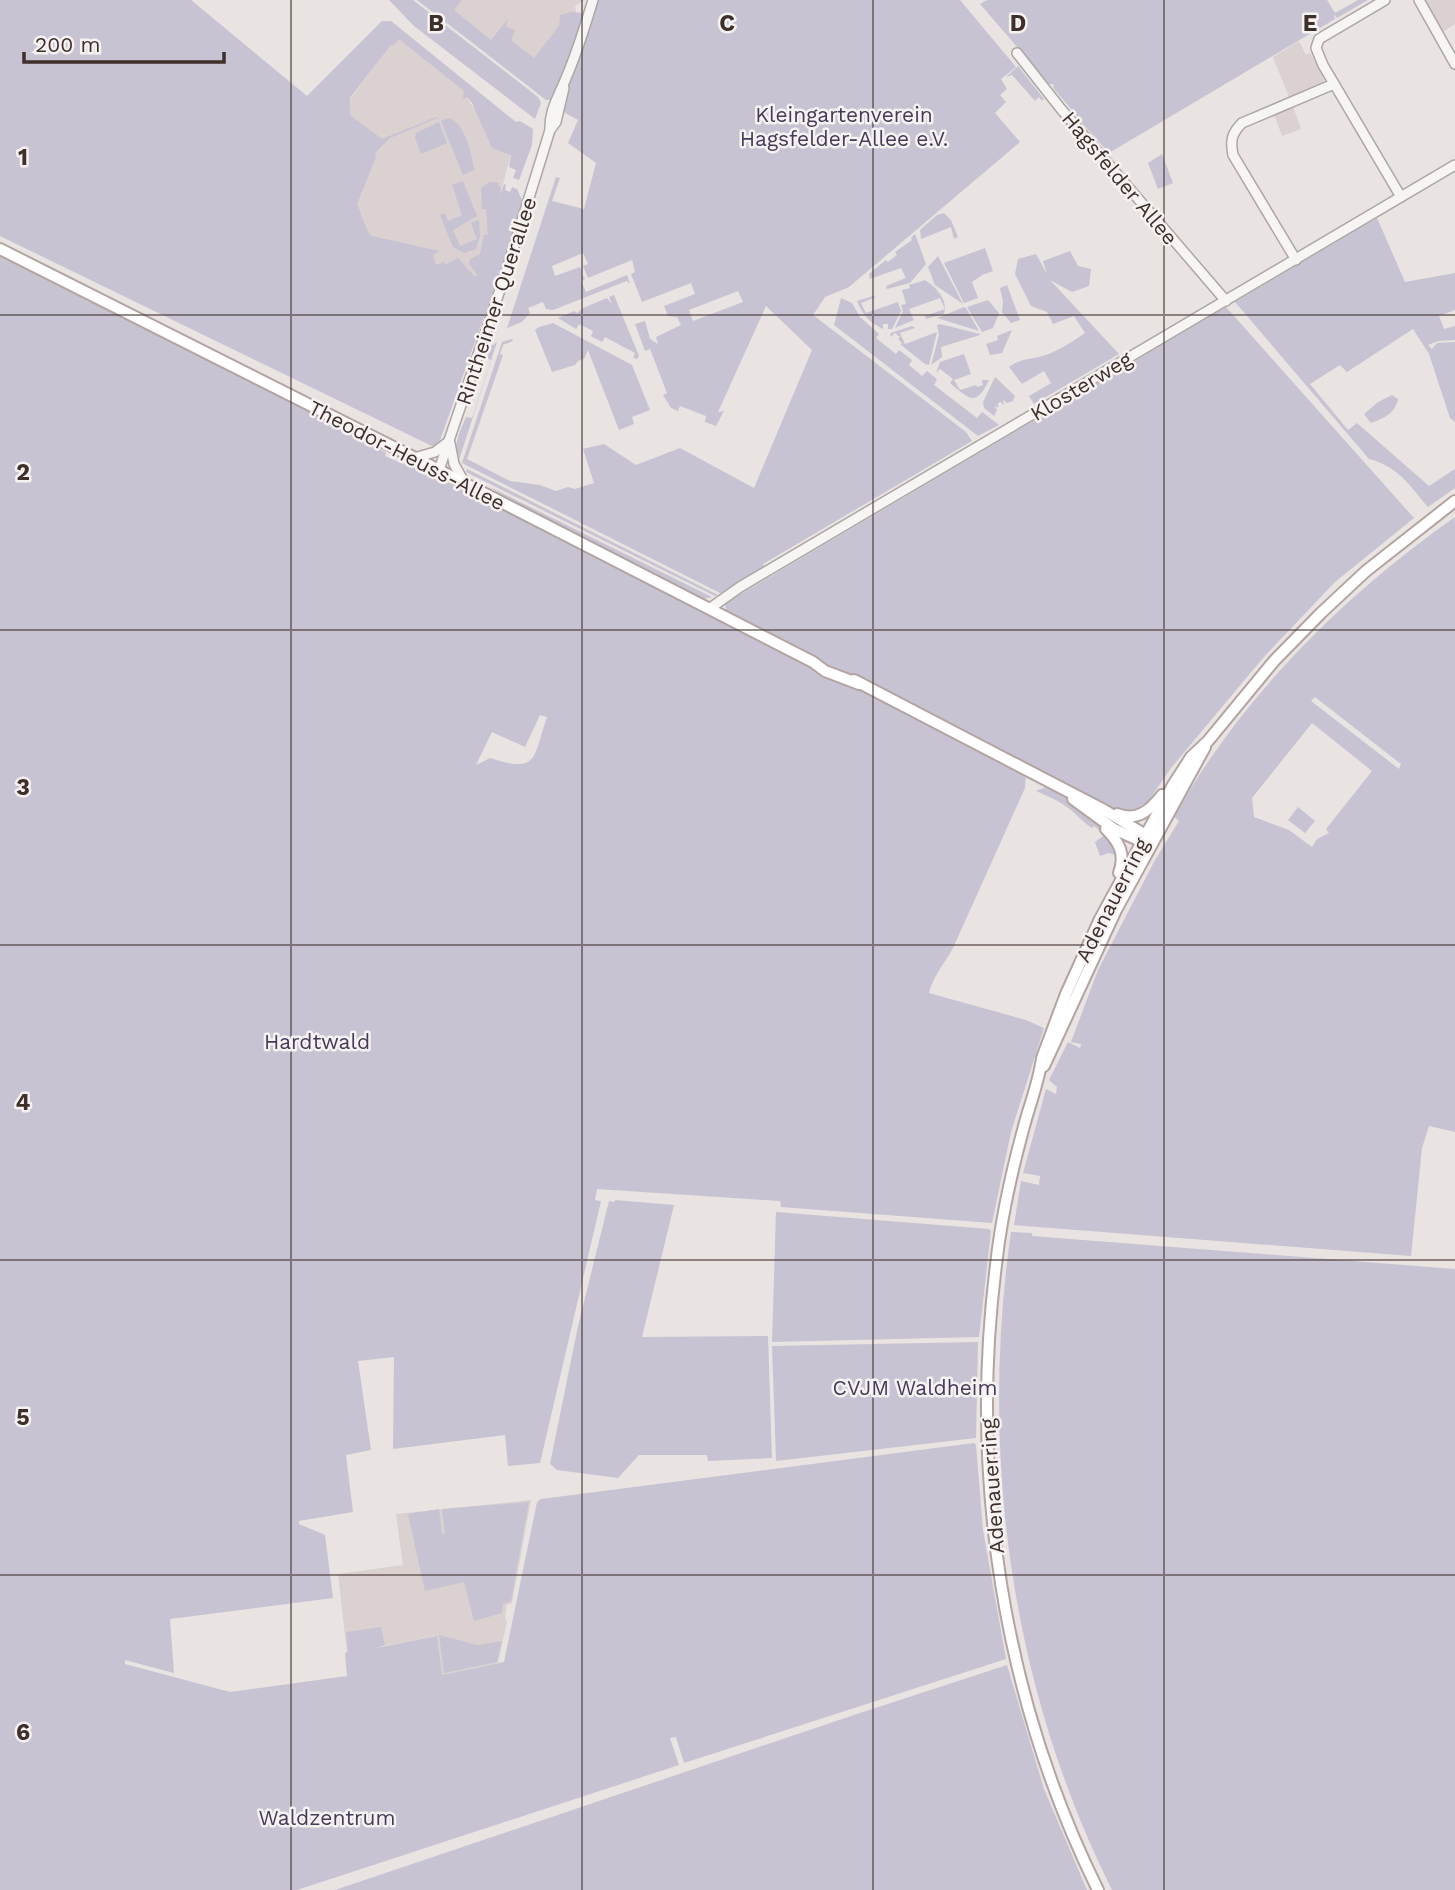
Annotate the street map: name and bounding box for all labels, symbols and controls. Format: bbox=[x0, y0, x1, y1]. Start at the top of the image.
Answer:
text: B bbox=[428, 10, 444, 37]
text: C bbox=[719, 10, 735, 37]
text: D bbox=[1010, 10, 1026, 37]
text: E bbox=[1303, 10, 1317, 37]
scale bar bbox=[24, 21, 224, 65]
text: 200 m bbox=[35, 32, 101, 57]
park label: Kleingartenverein Hagsfelder-Allee e.V. bbox=[740, 102, 948, 151]
street label: Hagsfelder Allee bbox=[1057, 106, 1183, 250]
text: 1 bbox=[18, 144, 28, 171]
street label: Rintheimer Querallee bbox=[451, 194, 541, 408]
street label: Klosterweg bbox=[1026, 346, 1137, 426]
street label: Theodor-Heuss-Allee bbox=[305, 395, 509, 515]
text: 2 bbox=[16, 459, 30, 486]
text: 3 bbox=[16, 774, 30, 801]
street label: Adenauerring bbox=[1070, 833, 1154, 966]
park label: Hardtwald bbox=[264, 1029, 370, 1054]
text: 4 bbox=[16, 1089, 31, 1116]
park label: CVJM Waldheim bbox=[833, 1375, 997, 1400]
text: 5 bbox=[16, 1404, 30, 1431]
street label: Adenauerring bbox=[975, 1417, 1009, 1555]
text: 6 bbox=[16, 1719, 30, 1746]
park label: Waldzentrum bbox=[258, 1805, 396, 1830]

